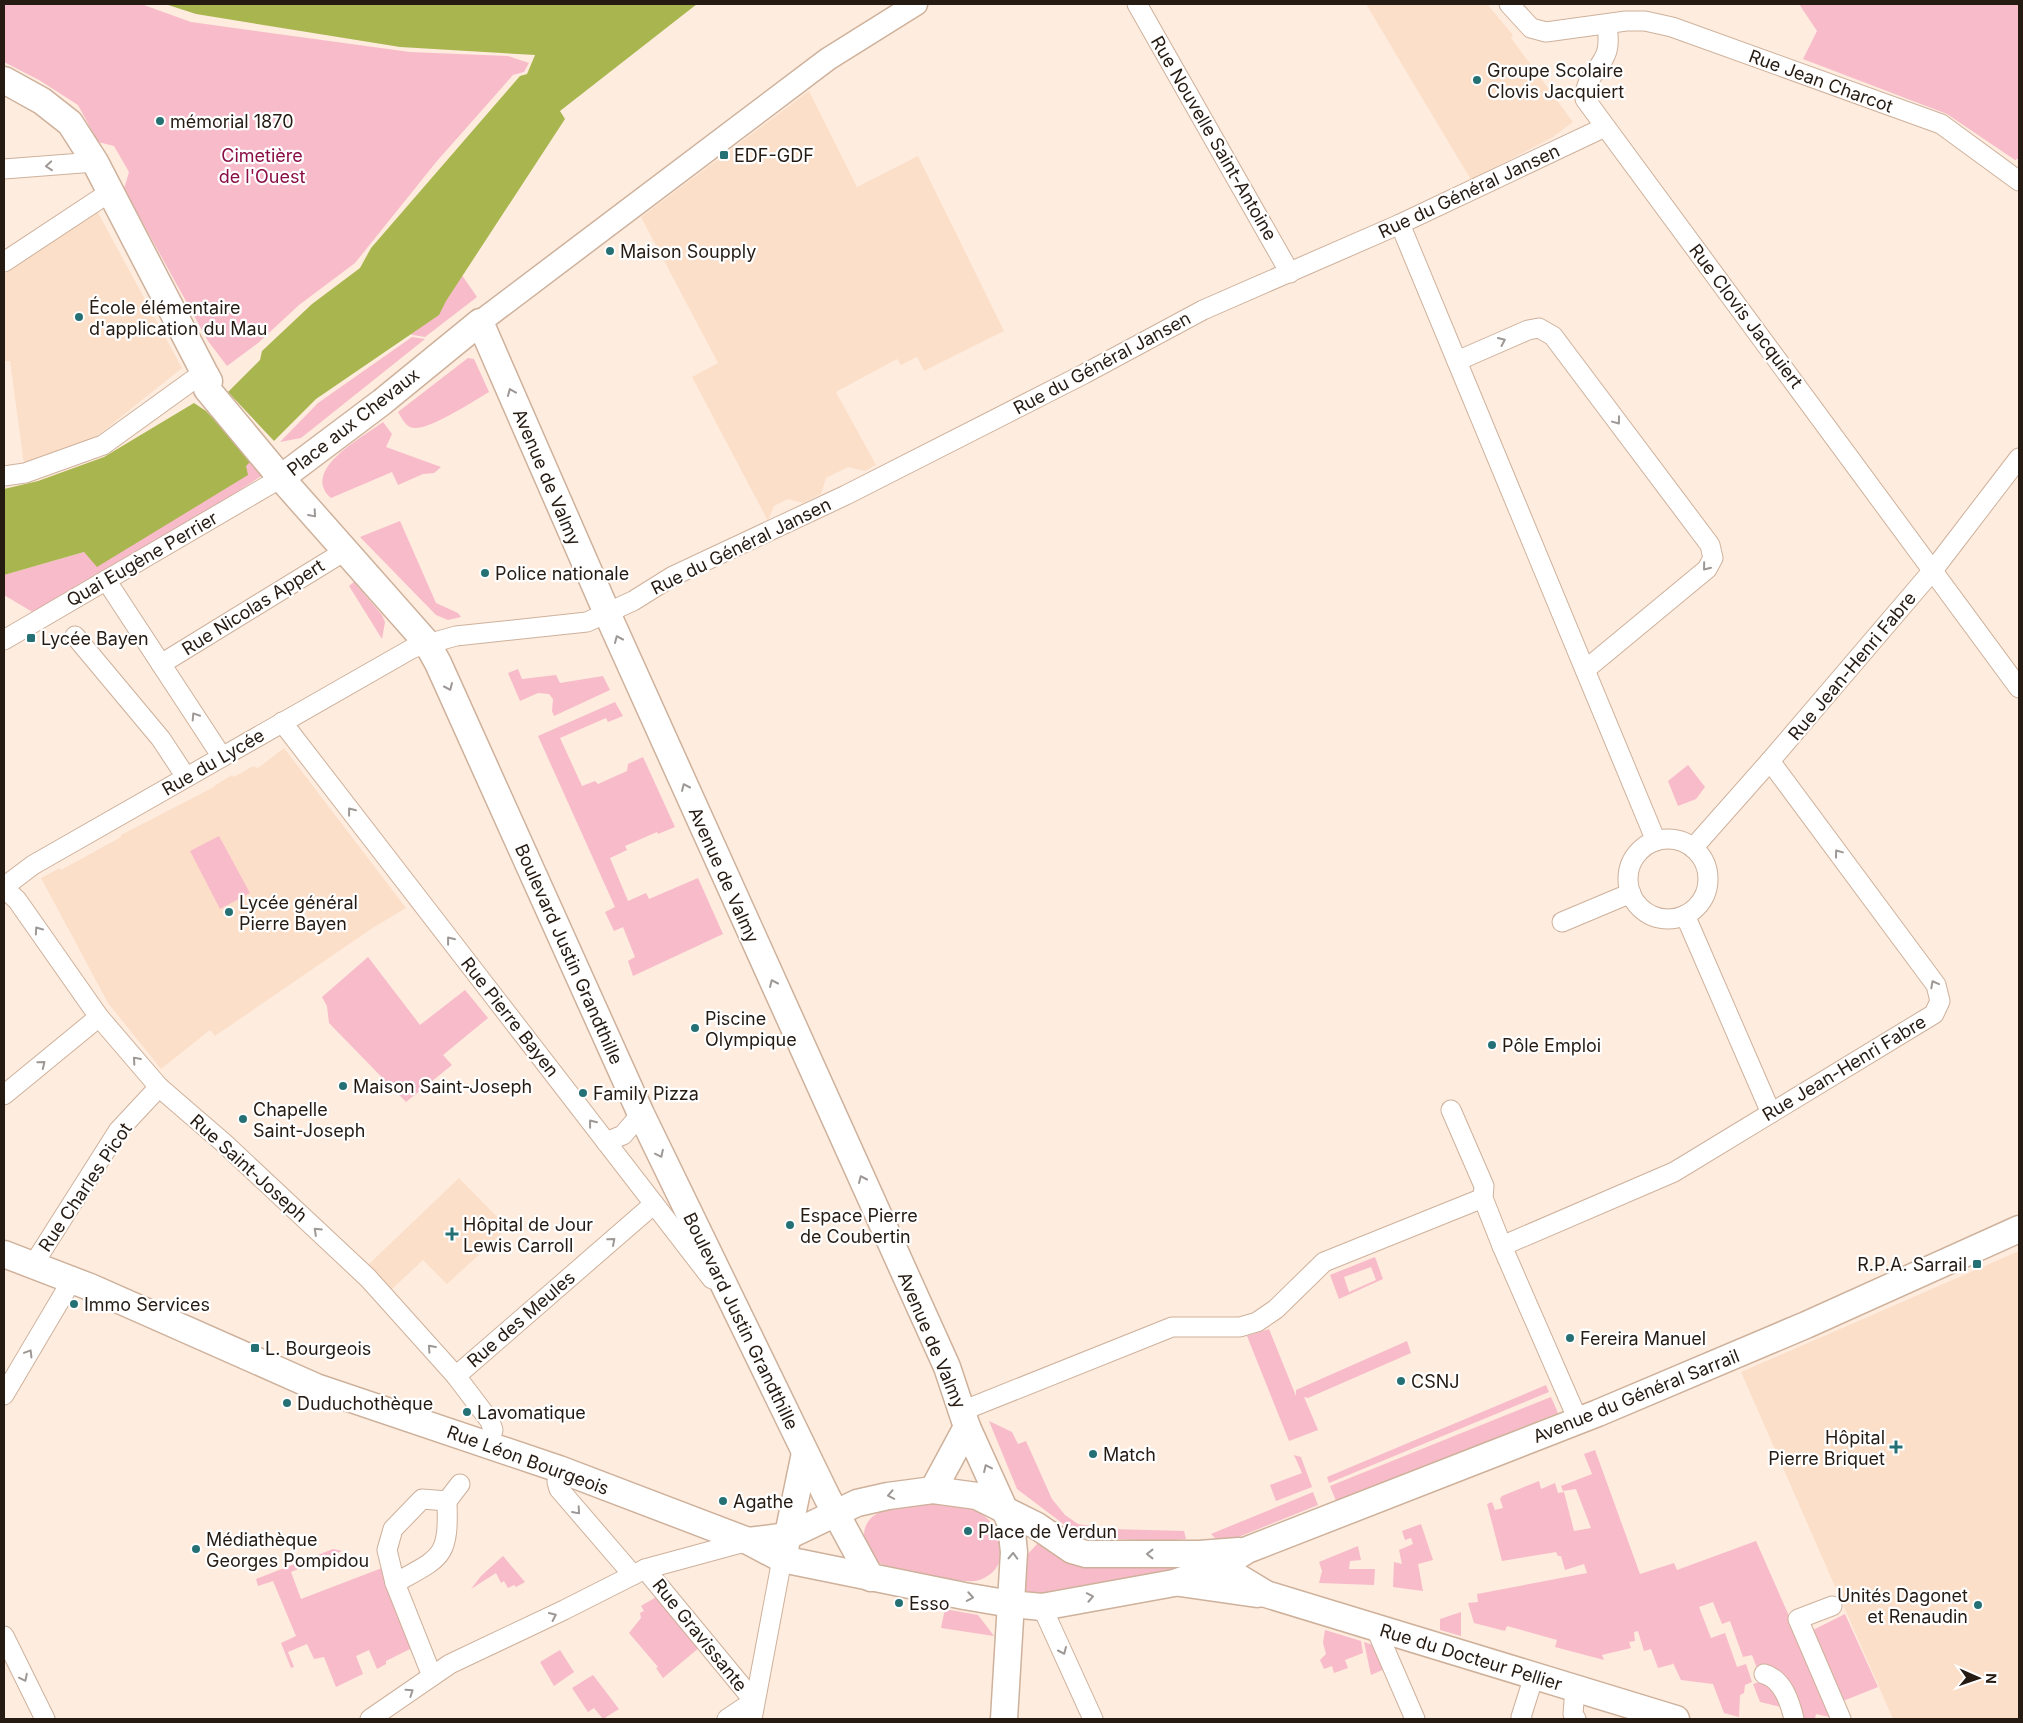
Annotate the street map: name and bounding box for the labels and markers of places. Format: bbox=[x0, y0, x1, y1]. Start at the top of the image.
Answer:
place label: Groupe Scolaire Clovis Jacquiert bbox=[1487, 60, 1624, 102]
marker: Groupe Scolaire Clovis Jacquiert bbox=[1471, 74, 1483, 86]
place label: mémorial 1870 bbox=[170, 111, 294, 132]
marker: mémorial 1870 bbox=[154, 115, 166, 127]
place label: EDF-GDF bbox=[734, 145, 814, 166]
marker: EDF-GDF bbox=[718, 149, 730, 161]
place label: Maison Soupply bbox=[620, 241, 756, 262]
marker: Maison Soupply bbox=[604, 245, 616, 257]
place label: École élémentaire d'application du Mau bbox=[89, 296, 267, 339]
marker: École élémentaire d'application du Mau bbox=[73, 311, 85, 323]
place label: Police nationale bbox=[495, 563, 629, 584]
marker: Police nationale bbox=[479, 567, 491, 579]
place label: Lycée Bayen bbox=[41, 628, 149, 649]
marker: Lycée Bayen bbox=[25, 632, 37, 644]
place label: Lycée général Pierre Bayen bbox=[239, 892, 358, 934]
marker: Lycée général Pierre Bayen bbox=[223, 906, 235, 918]
place label: Piscine Olympique bbox=[705, 1008, 797, 1050]
marker: Piscine Olympique bbox=[689, 1022, 701, 1034]
place label: Pôle Emploi bbox=[1502, 1035, 1601, 1056]
marker: Pôle Emploi bbox=[1486, 1039, 1498, 1051]
place label: Maison Saint-Joseph bbox=[353, 1076, 532, 1097]
marker: Maison Saint-Joseph bbox=[337, 1080, 349, 1092]
place label: Family Pizza bbox=[593, 1083, 699, 1104]
marker: Family Pizza bbox=[577, 1087, 589, 1099]
place label: Chapelle Saint-Joseph bbox=[253, 1099, 365, 1141]
marker: Chapelle Saint-Joseph bbox=[237, 1113, 249, 1125]
place label: Espace Pierre de Coubertin bbox=[800, 1205, 918, 1247]
place label: Hôpital de Jour Lewis Carroll bbox=[463, 1214, 593, 1256]
marker: Espace Pierre de Coubertin bbox=[784, 1219, 796, 1231]
marker: Hôpital de Jour Lewis Carroll bbox=[445, 1227, 459, 1241]
place label: R.P.A. Sarrail bbox=[1857, 1254, 1967, 1275]
marker: R.P.A. Sarrail bbox=[1971, 1258, 1983, 1270]
place label: Immo Services bbox=[84, 1294, 210, 1315]
marker: Immo Services bbox=[68, 1298, 80, 1310]
place label: Fereira Manuel bbox=[1580, 1328, 1706, 1349]
marker: Fereira Manuel bbox=[1564, 1332, 1576, 1344]
place label: L. Bourgeois bbox=[265, 1338, 371, 1359]
marker: L. Bourgeois bbox=[249, 1342, 261, 1354]
place label: CSNJ bbox=[1411, 1371, 1460, 1392]
marker: CSNJ bbox=[1395, 1375, 1407, 1387]
place label: Duduchothèque bbox=[297, 1393, 433, 1414]
marker: Duduchothèque bbox=[281, 1397, 293, 1409]
place label: Lavomatique bbox=[477, 1402, 586, 1423]
marker: Lavomatique bbox=[461, 1406, 473, 1418]
place label: Hôpital Pierre Briquet bbox=[1768, 1427, 1885, 1469]
marker: Hôpital Pierre Briquet bbox=[1889, 1440, 1903, 1454]
place label: Match bbox=[1103, 1444, 1156, 1465]
marker: Match bbox=[1087, 1448, 1099, 1460]
place label: Agathe bbox=[733, 1491, 794, 1512]
marker: Agathe bbox=[717, 1495, 729, 1507]
place label: Place de Verdun bbox=[978, 1521, 1117, 1542]
marker: Place de Verdun bbox=[962, 1525, 974, 1537]
place label: Médiathèque Georges Pompidou bbox=[206, 1529, 369, 1571]
marker: Médiathèque Georges Pompidou bbox=[190, 1543, 202, 1555]
place label: Unités Dagonet et Renaudin bbox=[1837, 1585, 1968, 1627]
place label: Esso bbox=[909, 1593, 950, 1614]
marker: Esso bbox=[893, 1597, 905, 1609]
marker: Unités Dagonet et Renaudin bbox=[1972, 1599, 1984, 1611]

